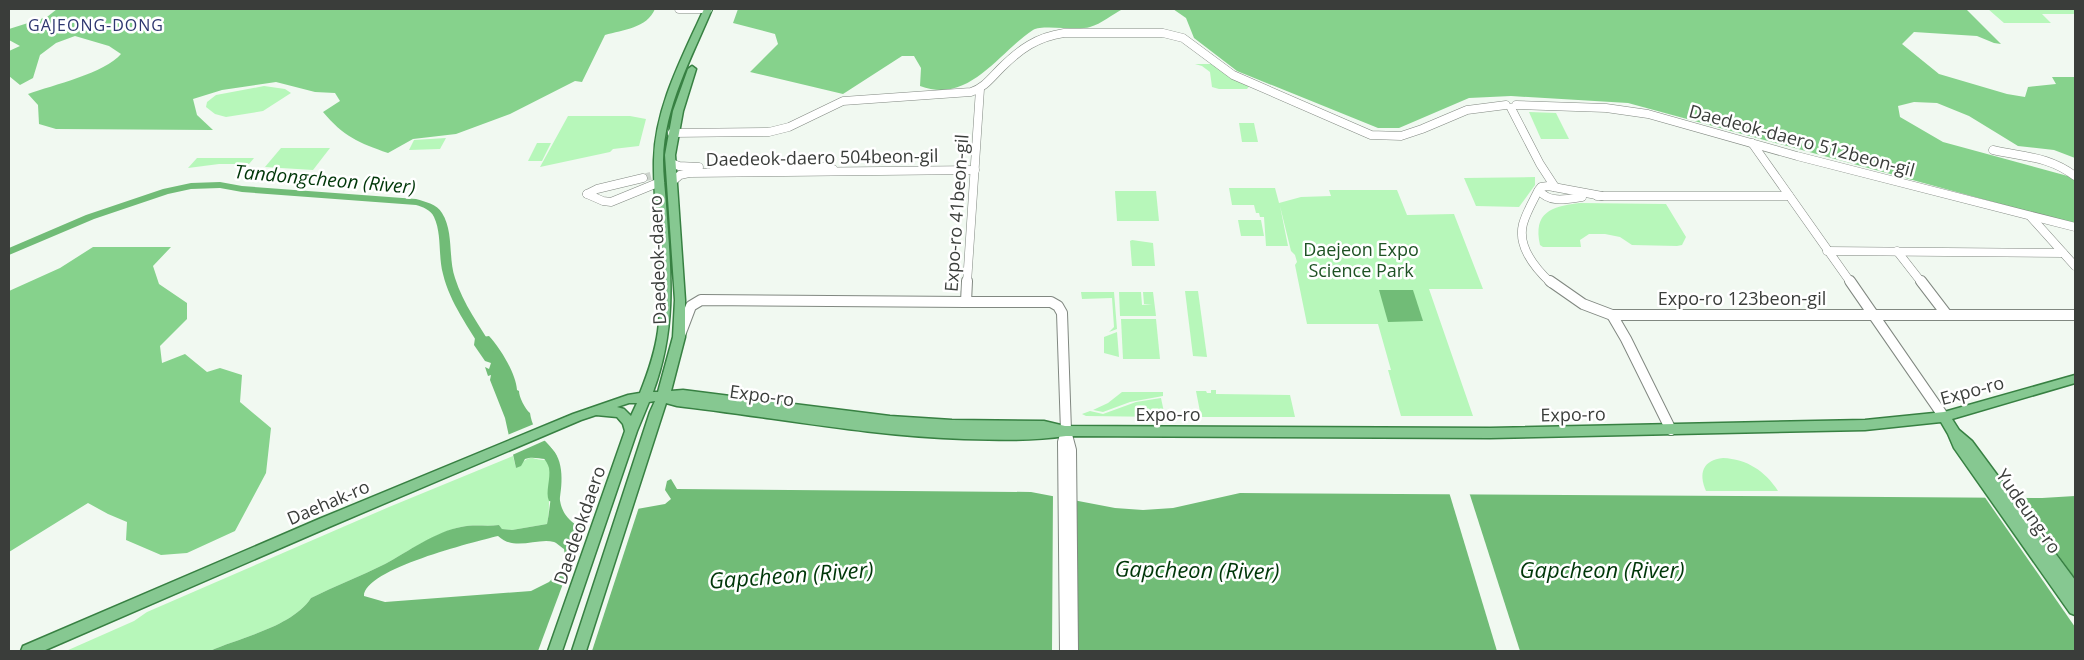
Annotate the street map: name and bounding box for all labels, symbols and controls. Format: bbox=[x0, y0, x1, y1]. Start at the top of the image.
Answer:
district label: GAJEONG-DONG bbox=[28, 14, 164, 36]
street label: Daedeok-daero 512beon-gil bbox=[1686, 98, 1918, 182]
street label: Expo-ro 41beon-gil bbox=[939, 133, 973, 293]
street label: Daedeok-daero 504beon-gil bbox=[705, 143, 939, 171]
water label: Tandongcheon (River) bbox=[233, 158, 417, 200]
street label: Daedeok-daero bbox=[643, 195, 671, 325]
park label: Daejeon Expo Science Park bbox=[1303, 237, 1419, 282]
street label: Expo-ro 123beon-gil bbox=[1658, 286, 1826, 310]
street label: Expo-ro bbox=[1937, 370, 2007, 410]
street label: Expo-ro bbox=[728, 379, 796, 411]
street label: Expo-ro bbox=[1540, 401, 1606, 427]
street label: Expo-ro bbox=[1135, 402, 1201, 426]
street label: Daedeokdaero bbox=[547, 463, 611, 587]
street label: Yudeung-ro bbox=[1991, 464, 2067, 558]
street label: Daehak-ro bbox=[283, 474, 373, 530]
water label: Gapcheon (River) bbox=[708, 553, 874, 595]
water label: Gapcheon (River) bbox=[1114, 553, 1280, 585]
water label: Gapcheon (River) bbox=[1520, 554, 1684, 584]

